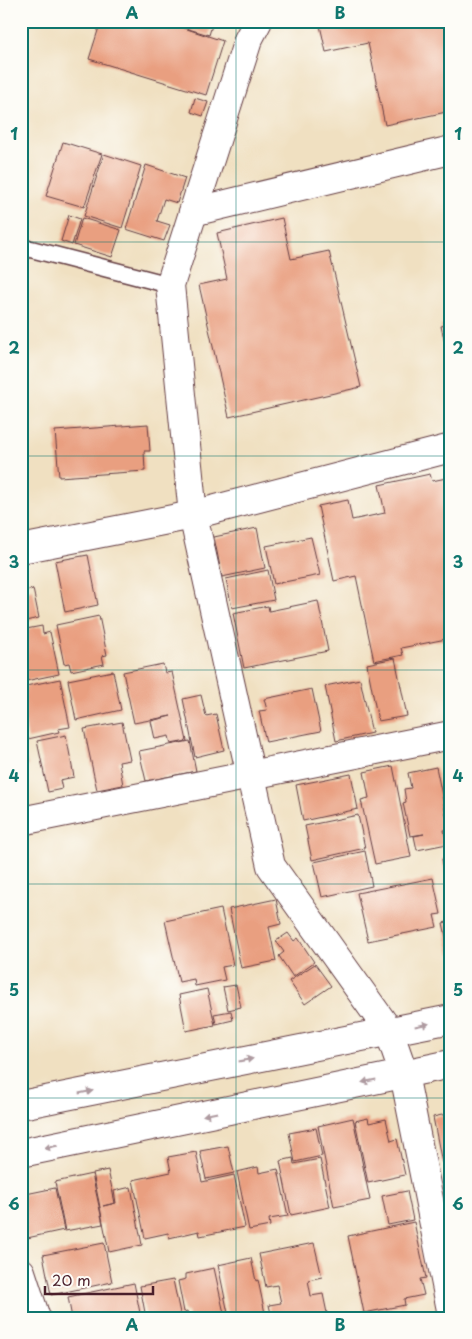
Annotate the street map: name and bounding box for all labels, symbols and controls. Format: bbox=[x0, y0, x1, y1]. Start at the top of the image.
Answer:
text: A bbox=[126, 0, 139, 24]
text: B bbox=[335, 0, 346, 24]
text: 1 bbox=[10, 121, 18, 145]
text: 1 bbox=[454, 121, 462, 145]
text: 2 bbox=[8, 335, 20, 359]
text: 2 bbox=[452, 335, 464, 359]
text: 3 bbox=[9, 549, 19, 573]
text: 3 bbox=[453, 549, 463, 573]
text: 4 bbox=[9, 763, 20, 787]
text: 4 bbox=[453, 763, 464, 787]
text: 5 bbox=[9, 977, 19, 1001]
text: 5 bbox=[453, 977, 463, 1001]
one-way arrow bbox=[414, 1020, 430, 1028]
one-way arrow bbox=[238, 1056, 253, 1064]
one-way arrow bbox=[361, 1077, 376, 1085]
one-way arrow bbox=[79, 1088, 94, 1096]
one-way arrow bbox=[202, 1110, 217, 1118]
one-way arrow bbox=[43, 1143, 58, 1151]
text: 6 bbox=[8, 1191, 20, 1215]
text: 6 bbox=[452, 1191, 464, 1215]
scale bar bbox=[45, 1264, 152, 1296]
text: 20 m bbox=[52, 1268, 91, 1291]
text: A bbox=[126, 1312, 139, 1336]
text: B bbox=[335, 1312, 346, 1336]

